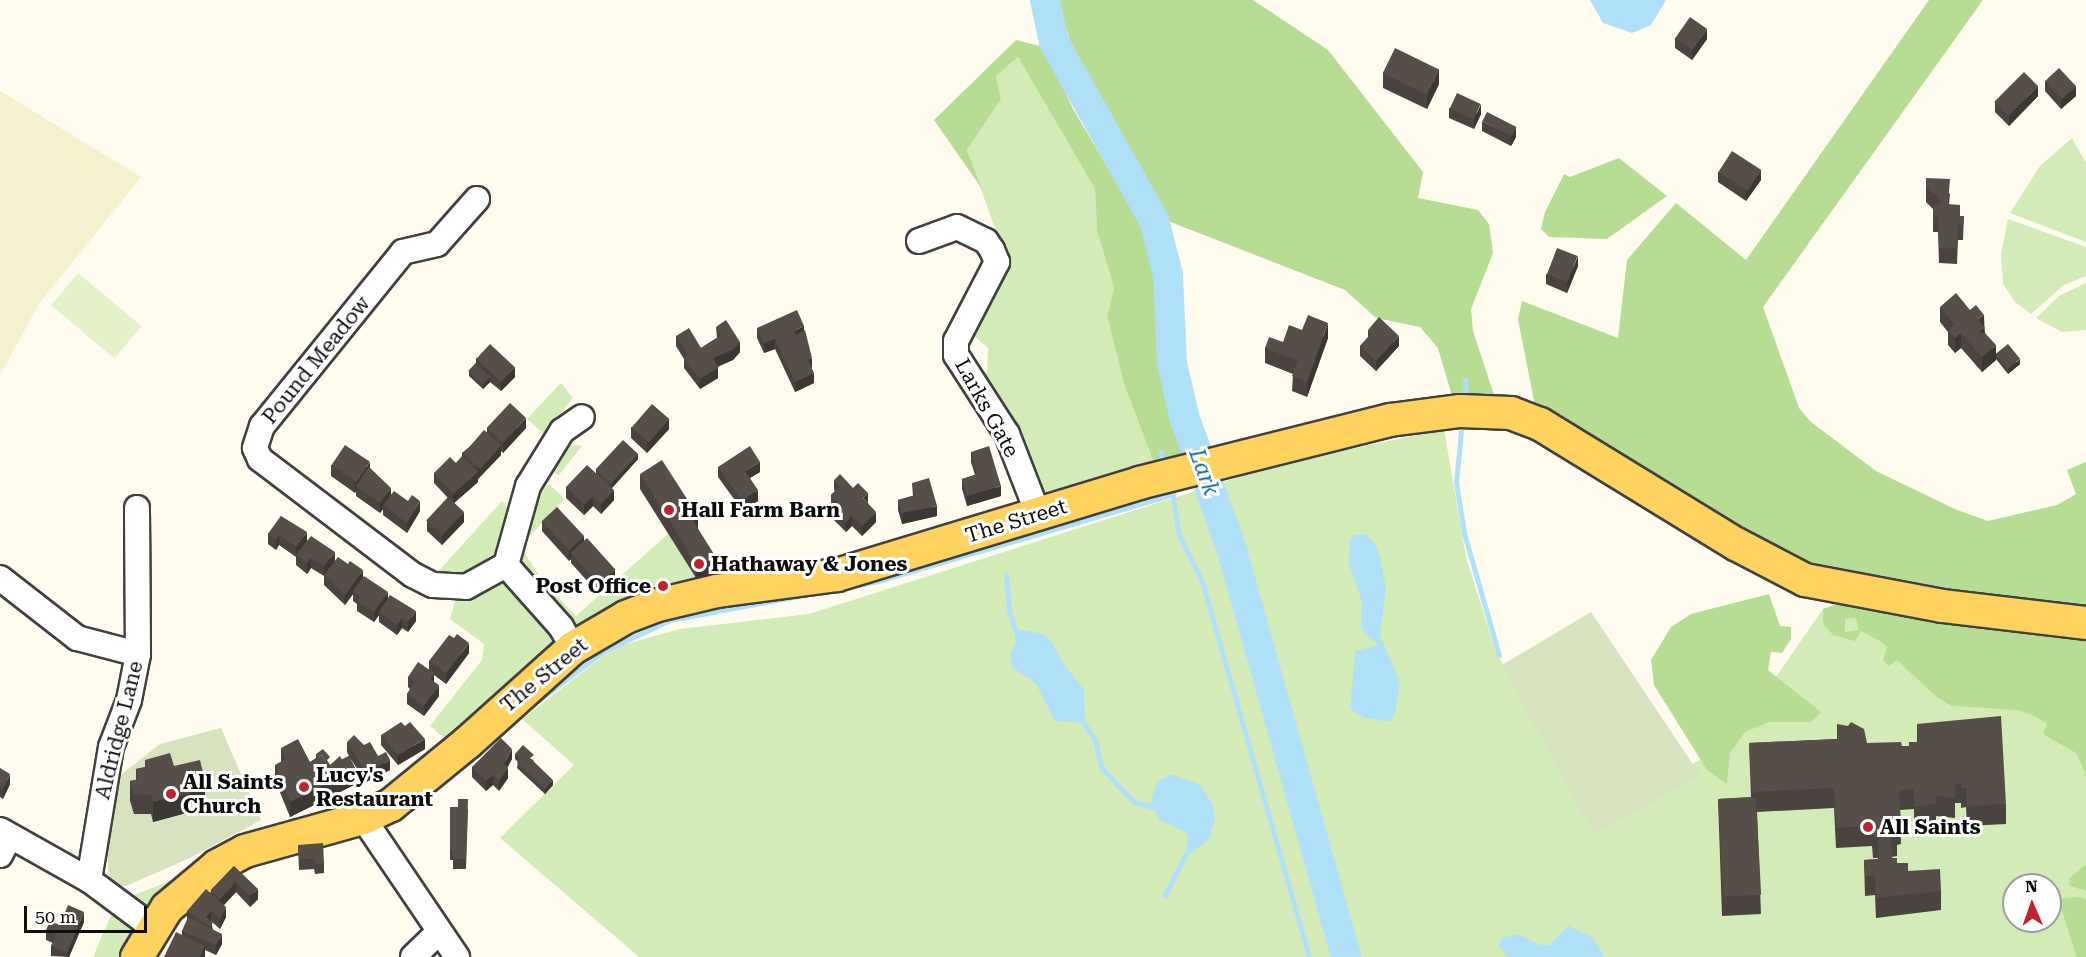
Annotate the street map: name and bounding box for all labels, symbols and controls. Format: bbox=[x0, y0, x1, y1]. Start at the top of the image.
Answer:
street label: Pound Meadow bbox=[257, 291, 375, 429]
street label: Larks Gate bbox=[950, 354, 1024, 462]
water label: Lark bbox=[1183, 445, 1225, 499]
street label: The Street bbox=[962, 494, 1070, 548]
place label: Hall Farm Barn bbox=[681, 497, 840, 523]
marker: Hall Farm Barn bbox=[662, 503, 676, 517]
place label: Hathaway & Jones bbox=[711, 551, 907, 577]
marker: Hathaway & Jones bbox=[692, 557, 706, 571]
place label: Post Office bbox=[536, 573, 651, 599]
marker: Post Office bbox=[656, 579, 670, 593]
street label: The Street bbox=[495, 632, 593, 718]
street label: Aldridge Lane bbox=[90, 658, 148, 802]
place label: Lucy's Restaurant bbox=[316, 762, 433, 812]
place label: All Saints Church bbox=[183, 769, 284, 819]
marker: Lucy's Restaurant bbox=[297, 780, 311, 794]
marker: All Saints Church bbox=[164, 787, 178, 801]
place label: All Saints bbox=[1880, 814, 1981, 840]
marker: All Saints bbox=[1861, 820, 1875, 834]
north arrow bbox=[2002, 873, 2062, 933]
text: N bbox=[2025, 877, 2038, 896]
scale bar bbox=[27, 894, 150, 932]
text: 50 m bbox=[35, 906, 76, 927]

